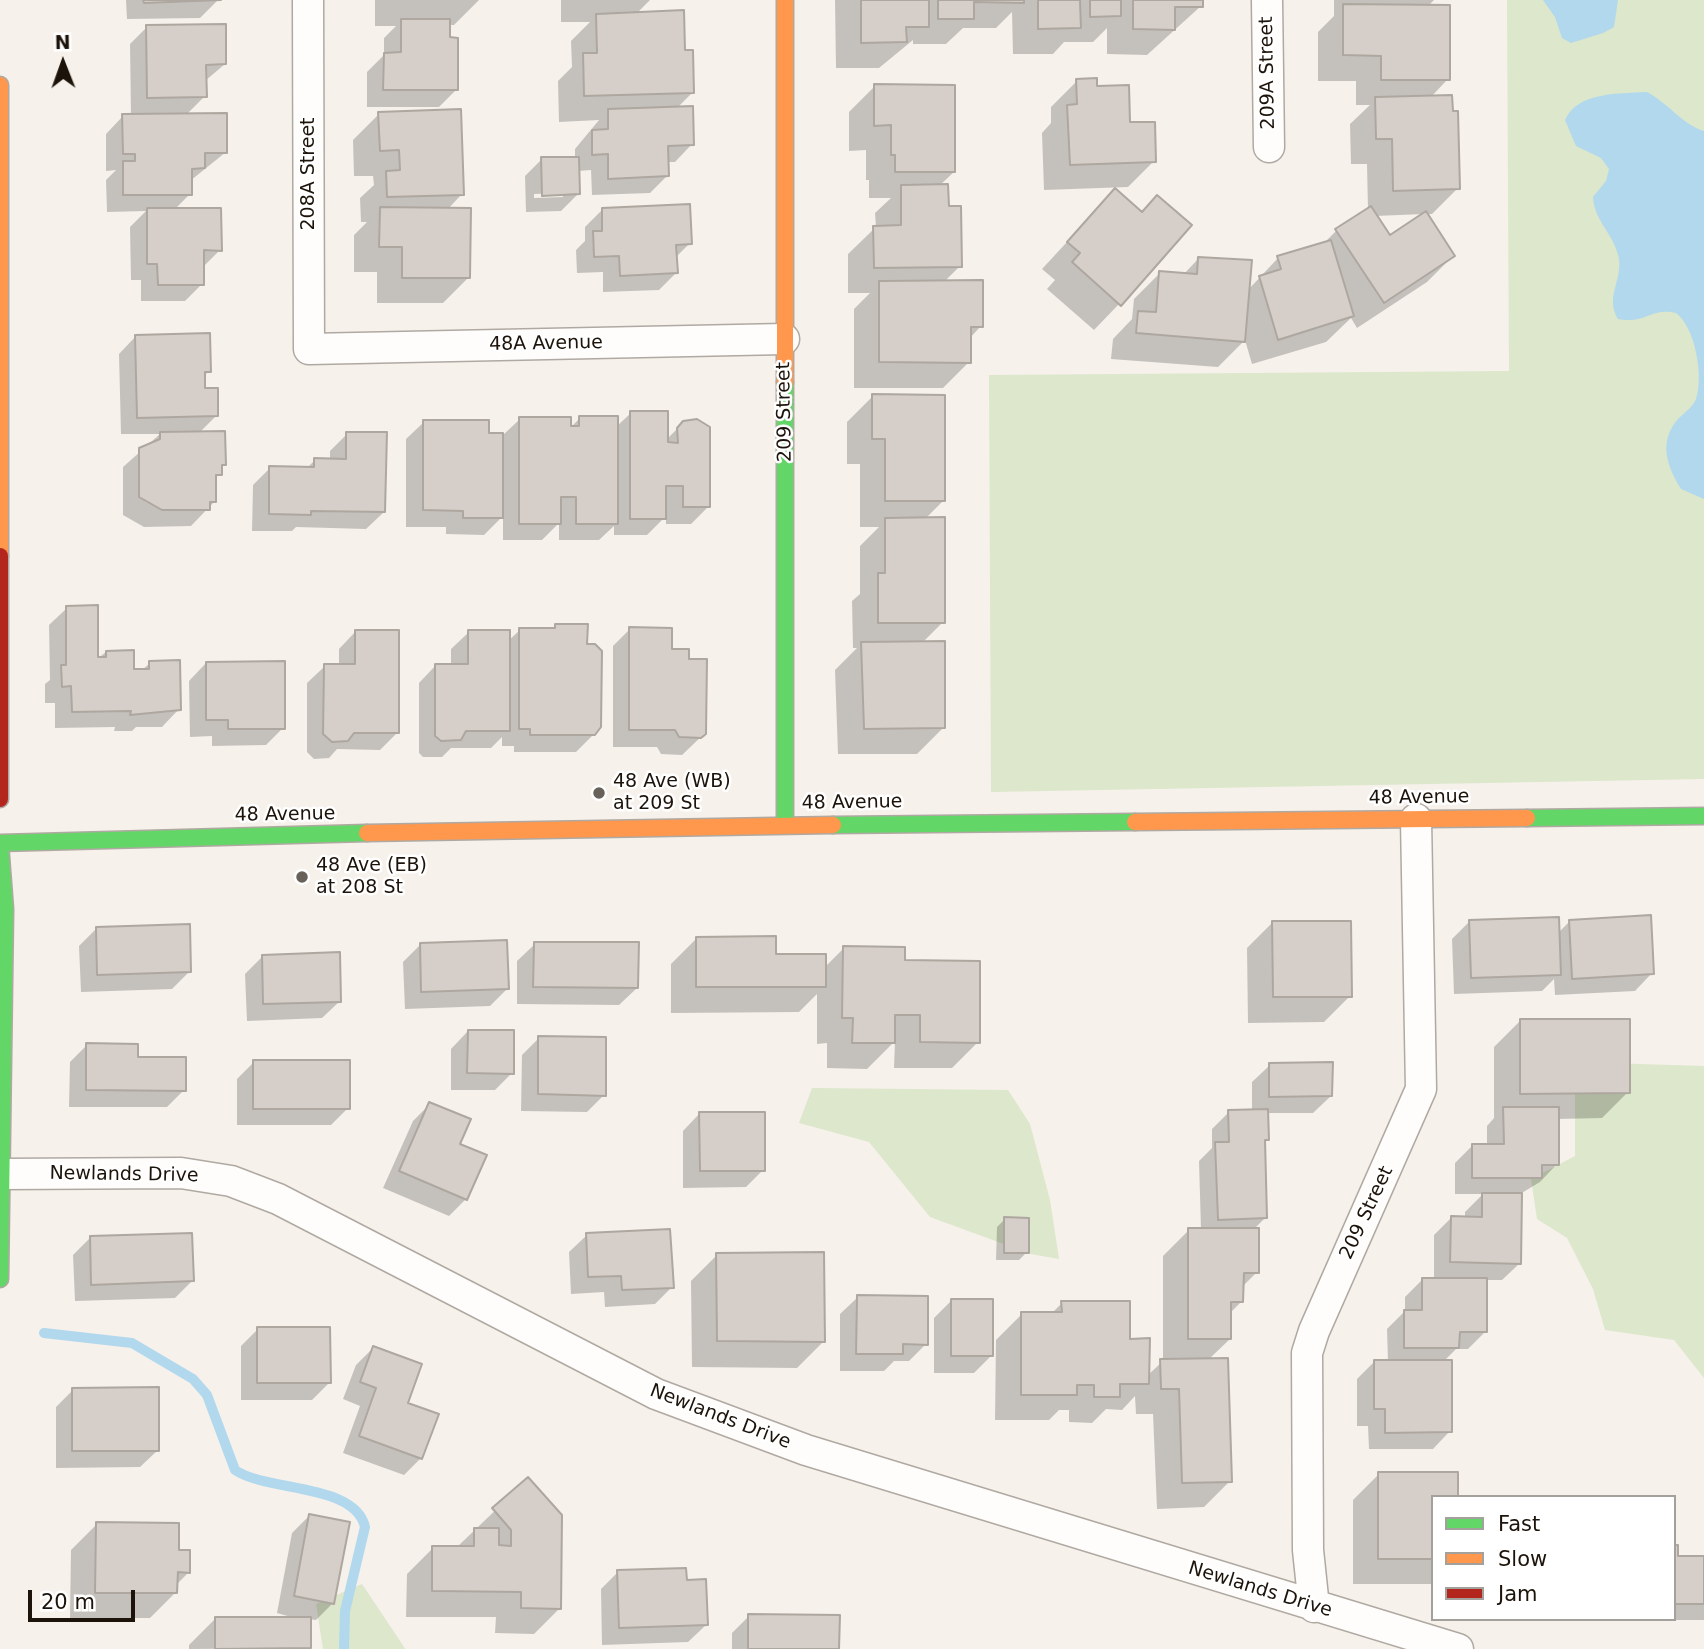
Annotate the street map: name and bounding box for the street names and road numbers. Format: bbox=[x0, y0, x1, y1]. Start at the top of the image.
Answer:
street label: 209A Street bbox=[1256, 16, 1280, 130]
street label: 208A Street bbox=[298, 117, 320, 231]
street label: 48A Avenue bbox=[489, 332, 603, 356]
street label: 209 Street bbox=[773, 362, 797, 462]
street label: 48 Avenue bbox=[1368, 786, 1470, 810]
street label: 48 Avenue bbox=[801, 791, 903, 815]
street label: 48 Avenue bbox=[234, 803, 336, 827]
street label: Newlands Drive bbox=[49, 1162, 199, 1188]
street label: 209 Street bbox=[1336, 1163, 1398, 1263]
street label: Newlands Drive bbox=[646, 1380, 794, 1454]
street label: Newlands Drive bbox=[1185, 1557, 1335, 1623]

